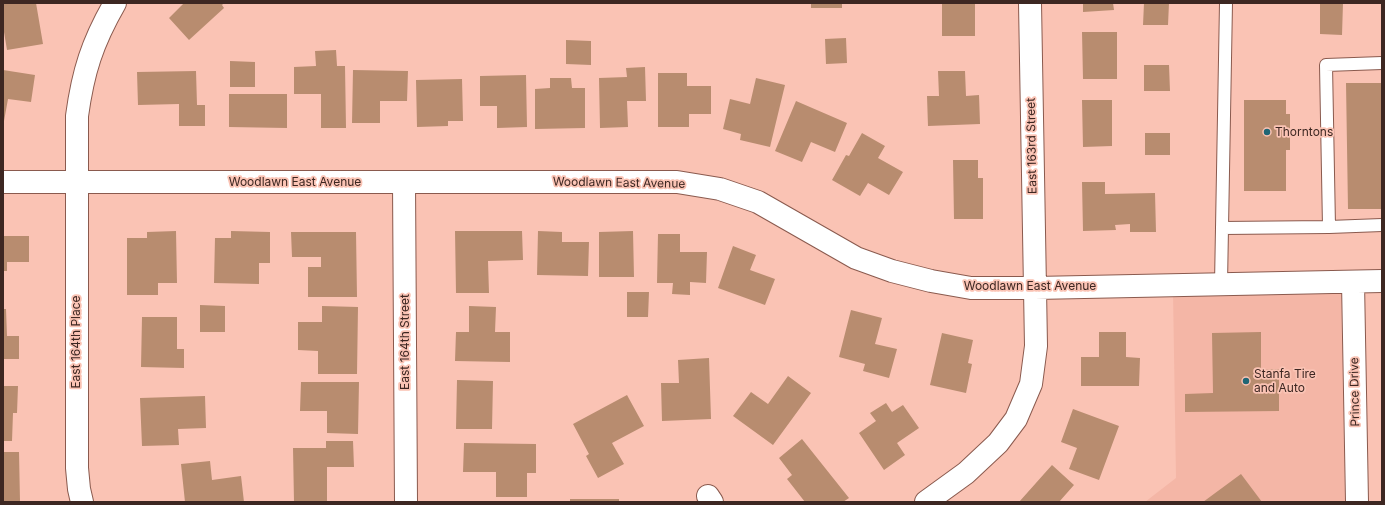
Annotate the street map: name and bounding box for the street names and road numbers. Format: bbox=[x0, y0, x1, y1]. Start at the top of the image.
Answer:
street label: East 163rd Street bbox=[1024, 98, 1040, 194]
street label: Woodlawn East Avenue bbox=[229, 175, 361, 189]
street label: Woodlawn East Avenue bbox=[553, 175, 685, 191]
street label: Woodlawn East Avenue bbox=[964, 279, 1096, 293]
street label: East 164th Street bbox=[398, 294, 412, 390]
street label: East 164th Place bbox=[69, 295, 83, 389]
street label: Prince Drive bbox=[1347, 357, 1363, 427]

